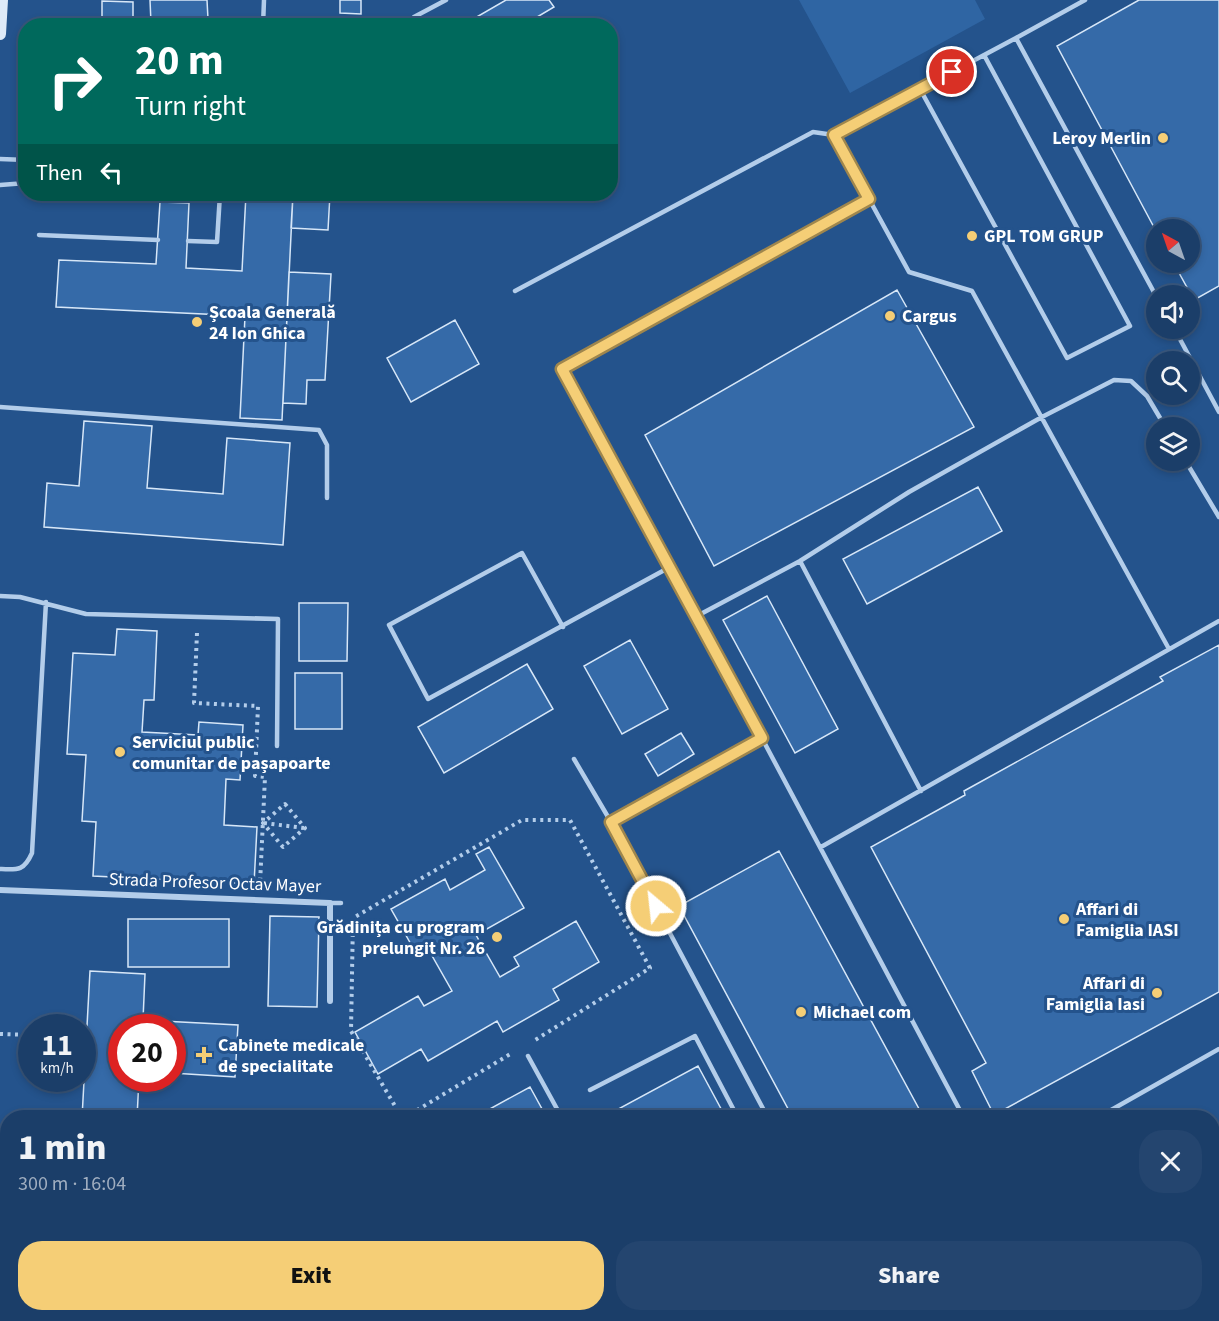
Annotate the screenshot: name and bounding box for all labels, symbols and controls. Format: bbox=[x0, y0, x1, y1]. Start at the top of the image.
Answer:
text: 20 m bbox=[135, 31, 224, 91]
icon: right bbox=[36, 42, 114, 120]
pin bbox=[926, 46, 977, 97]
icon: arrive bbox=[935, 55, 968, 88]
text: Turn right bbox=[135, 87, 246, 126]
place label: Leroy Merlin bbox=[1052, 126, 1151, 151]
marker: Leroy Merlin bbox=[1156, 131, 1170, 145]
icon: left bbox=[95, 156, 128, 189]
text: Then bbox=[36, 157, 83, 189]
north arrow bbox=[1146, 219, 1200, 273]
map controls bbox=[1146, 219, 1200, 471]
place label: GPL TOM GRUP bbox=[984, 224, 1104, 249]
marker: GPL TOM GRUP bbox=[965, 229, 979, 243]
button: sound bbox=[1146, 285, 1200, 339]
place label: Școala Generală 24 Ion Ghica bbox=[209, 300, 336, 346]
place label: Cargus bbox=[902, 304, 957, 329]
marker: Cargus bbox=[883, 309, 897, 323]
marker: Școala Generală 24 Ion Ghica bbox=[190, 315, 204, 329]
button: search bbox=[1146, 351, 1200, 405]
button: layers bbox=[1146, 417, 1200, 471]
place label: Serviciul public comunitar de pașapoarte bbox=[132, 730, 331, 776]
marker: Serviciul public comunitar de pașapoarte bbox=[113, 745, 127, 759]
street label: Strada Profesor Octav Mayer bbox=[108, 867, 322, 899]
position arrow bbox=[624, 874, 688, 938]
place label: Affari di Famiglia IASI bbox=[1075, 897, 1179, 943]
marker: Affari di Famiglia IASI bbox=[1057, 912, 1071, 926]
place label: Grădinița cu program prelungit Nr. 26 bbox=[317, 915, 485, 961]
marker: Grădinița cu program prelungit Nr. 26 bbox=[490, 930, 504, 944]
place label: Affari di Famiglia Iasi bbox=[1046, 971, 1145, 1017]
marker: Affari di Famiglia Iasi bbox=[1150, 986, 1164, 1000]
place label: Michael com bbox=[813, 1000, 911, 1025]
marker: Michael com bbox=[794, 1005, 808, 1019]
speed limit sign: 20 bbox=[108, 1014, 186, 1092]
text: 11 bbox=[41, 1024, 73, 1067]
place label: Cabinete medicale de specialitate bbox=[218, 1033, 364, 1079]
marker: Cabinete medicale de specialitate bbox=[195, 1046, 213, 1064]
text: km/h bbox=[40, 1058, 74, 1079]
text: 1 min bbox=[18, 1122, 106, 1173]
button: close bbox=[1139, 1130, 1202, 1193]
text: 300 m · 16:04 bbox=[18, 1170, 126, 1198]
button: Exit bbox=[18, 1241, 604, 1310]
button: Share bbox=[616, 1241, 1202, 1310]

